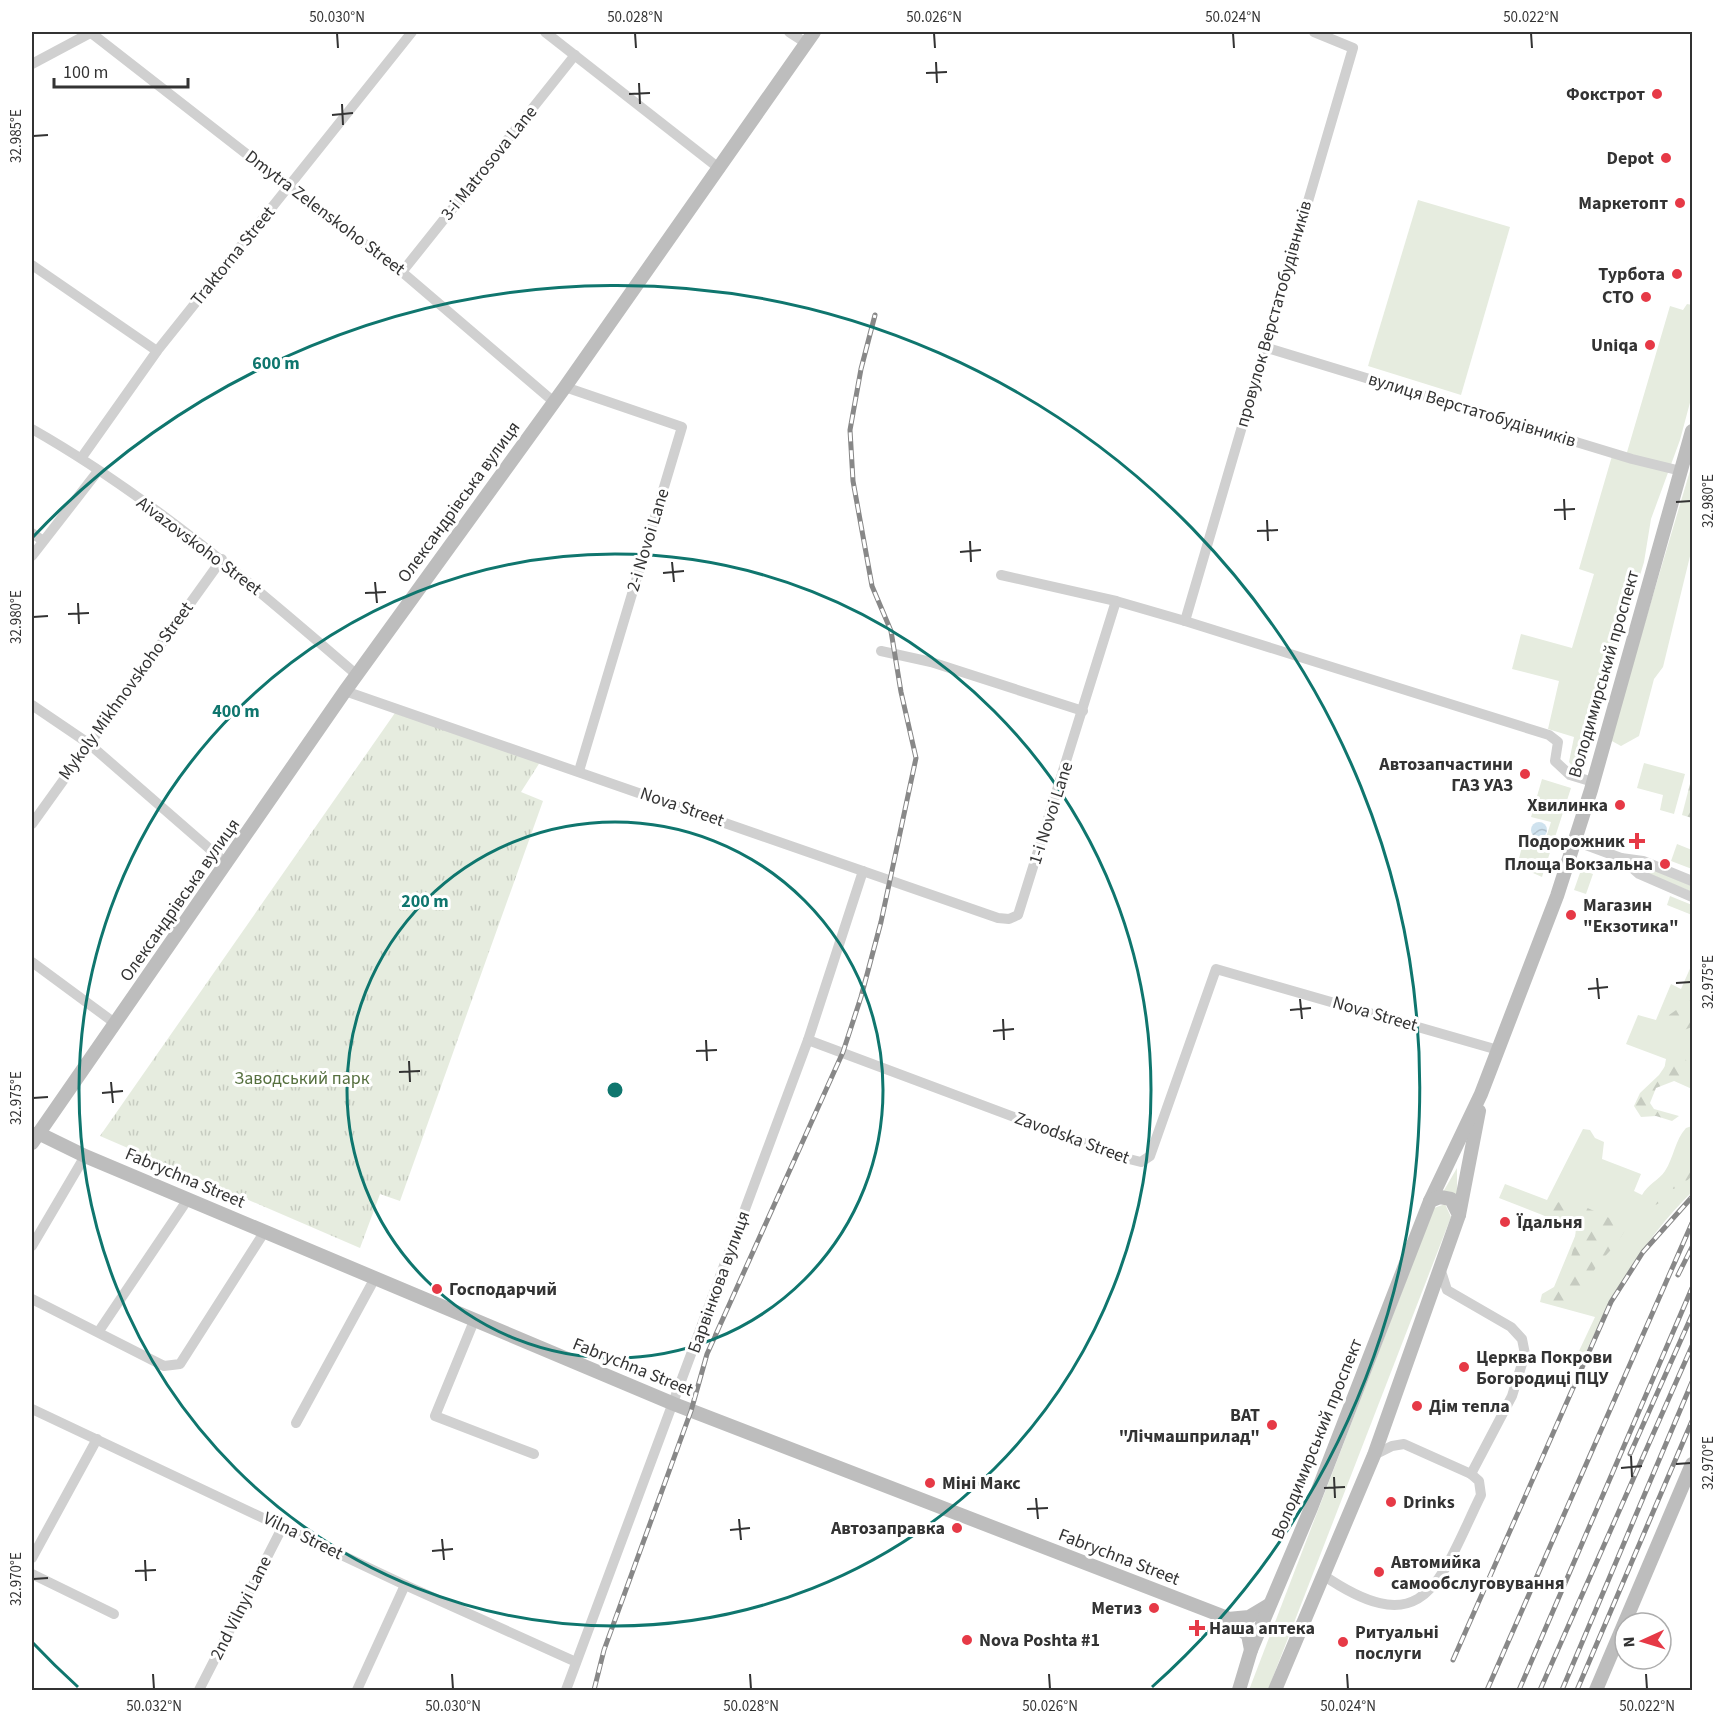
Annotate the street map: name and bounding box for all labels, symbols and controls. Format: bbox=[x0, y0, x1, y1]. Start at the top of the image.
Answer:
text: 50.030°N bbox=[309, 7, 365, 28]
text: 50.028°N bbox=[607, 7, 663, 28]
text: 50.026°N bbox=[906, 7, 962, 28]
text: 50.024°N bbox=[1205, 7, 1261, 28]
text: 50.022°N bbox=[1503, 7, 1559, 28]
scale bar bbox=[54, 51, 188, 89]
text: 100 m bbox=[63, 60, 108, 85]
place label: Фокстрот bbox=[1566, 82, 1645, 107]
marker: Фокстрот bbox=[1650, 87, 1664, 101]
street label: 3-i Matrosova Lane bbox=[435, 100, 543, 226]
text: 32.985°E bbox=[6, 109, 27, 163]
street label: Dmytra Zelenskoho Street bbox=[240, 144, 410, 282]
place label: Depot bbox=[1607, 146, 1654, 171]
marker: Depot bbox=[1659, 151, 1673, 165]
place label: Маркетопт bbox=[1578, 191, 1668, 216]
marker: Маркетопт bbox=[1673, 196, 1687, 210]
street label: провулок Верстатобудівників bbox=[1230, 198, 1318, 430]
street label: Traktorna Street bbox=[185, 201, 281, 311]
place label: Турбота bbox=[1598, 262, 1665, 287]
marker: Турбота bbox=[1670, 267, 1684, 281]
place label: СТО bbox=[1602, 285, 1634, 310]
marker: СТО bbox=[1639, 290, 1653, 304]
place label: Uniqa bbox=[1591, 333, 1638, 358]
marker: Uniqa bbox=[1643, 338, 1657, 352]
text: 600 m bbox=[252, 351, 300, 376]
street label: вулиця Верстатобудівників bbox=[1365, 366, 1579, 454]
street label: Олександрівська вулиця bbox=[392, 416, 526, 588]
text: 32.980°E bbox=[1698, 474, 1719, 528]
street label: 2-i Novoi Lane bbox=[620, 485, 676, 595]
street label: Aivazovskoho Street bbox=[131, 491, 267, 601]
street label: Володимирський проспект bbox=[1562, 567, 1646, 781]
text: 32.980°E bbox=[6, 590, 27, 644]
street label: Mykoly Mikhnovskoho Street bbox=[53, 597, 199, 785]
text: 400 m bbox=[212, 699, 260, 724]
place label: Автозапчастини ГАЗ УАЗ bbox=[1378, 752, 1513, 798]
street label: 1-i Novoi Lane bbox=[1023, 758, 1079, 868]
marker: Автозапчастини ГАЗ УАЗ bbox=[1518, 767, 1532, 781]
street label: Nova Street bbox=[637, 781, 727, 833]
place label: Хвилинка bbox=[1527, 793, 1608, 818]
marker: Хвилинка bbox=[1613, 798, 1627, 812]
street label: Олександрівська вулиця bbox=[114, 813, 246, 987]
place label: Подорожник bbox=[1518, 829, 1625, 854]
marker: Подорожник bbox=[1630, 834, 1644, 848]
place label: Площа Вокзальна bbox=[1504, 852, 1653, 877]
marker: Площа Вокзальна bbox=[1658, 857, 1672, 871]
text: 200 m bbox=[401, 889, 449, 914]
place label: Магазин "Екзотика" bbox=[1583, 893, 1679, 939]
marker: Магазин "Екзотика" bbox=[1564, 908, 1578, 922]
text: 32.975°E bbox=[1698, 955, 1719, 1009]
street label: Nova Street bbox=[1330, 990, 1420, 1038]
park label: Заводський парк bbox=[234, 1066, 370, 1091]
text: 32.975°E bbox=[6, 1071, 27, 1125]
centre of rings bbox=[605, 1080, 625, 1100]
street label: Zavodska Street bbox=[1011, 1106, 1133, 1170]
street label: Fabrychna Street bbox=[121, 1141, 249, 1215]
street label: Барвінкова вулиця bbox=[682, 1207, 756, 1357]
place label: Їдальня bbox=[1516, 1210, 1582, 1235]
marker: Їдальня bbox=[1498, 1215, 1512, 1229]
place label: Господарчий bbox=[449, 1277, 557, 1302]
marker: Господарчий bbox=[430, 1282, 444, 1296]
street label: Fabrychna Street bbox=[569, 1331, 697, 1403]
street label: Володимирський проспект bbox=[1265, 1335, 1369, 1543]
place label: Церква Покрови Богородиці ПЦУ bbox=[1476, 1345, 1613, 1391]
marker: Церква Покрови Богородиці ПЦУ bbox=[1457, 1360, 1471, 1374]
place label: Дім тепла bbox=[1429, 1394, 1510, 1419]
marker: Дім тепла bbox=[1410, 1399, 1424, 1413]
place label: ВАТ "Лічмашприлад" bbox=[1119, 1403, 1260, 1449]
marker: ВАТ "Лічмашприлад" bbox=[1265, 1418, 1279, 1432]
text: 32.970°E bbox=[1698, 1436, 1719, 1490]
place label: Міні Макс bbox=[942, 1471, 1021, 1496]
marker: Міні Макс bbox=[923, 1476, 937, 1490]
place label: Drinks bbox=[1403, 1490, 1455, 1515]
marker: Drinks bbox=[1384, 1495, 1398, 1509]
street label: Vilna Street bbox=[259, 1506, 347, 1566]
place label: Автозаправка bbox=[830, 1516, 945, 1541]
marker: Автозаправка bbox=[950, 1521, 964, 1535]
street label: Fabrychna Street bbox=[1055, 1522, 1183, 1592]
place label: Автомийка самообслуговування bbox=[1390, 1550, 1564, 1596]
text: 32.970°E bbox=[6, 1552, 27, 1606]
street label: 2nd Vilnyi Lane bbox=[204, 1552, 278, 1664]
marker: Автомийка самообслуговування bbox=[1372, 1565, 1386, 1579]
place label: Метиз bbox=[1091, 1596, 1142, 1621]
marker: Метиз bbox=[1147, 1601, 1161, 1615]
north arrow bbox=[1613, 1611, 1673, 1671]
place label: Наша аптека bbox=[1209, 1616, 1315, 1641]
place label: Ритуальні послуги bbox=[1355, 1620, 1439, 1666]
marker: Наша аптека bbox=[1190, 1621, 1204, 1635]
place label: Nova Poshta #1 bbox=[979, 1628, 1100, 1653]
marker: Nova Poshta #1 bbox=[960, 1633, 974, 1647]
marker: Ритуальні послуги bbox=[1336, 1635, 1350, 1649]
text: N bbox=[1618, 1636, 1640, 1648]
text: 50.032°N bbox=[126, 1696, 182, 1717]
text: 50.030°N bbox=[425, 1696, 481, 1717]
text: 50.028°N bbox=[723, 1696, 779, 1717]
text: 50.026°N bbox=[1022, 1696, 1078, 1717]
text: 50.024°N bbox=[1320, 1696, 1376, 1717]
text: 50.022°N bbox=[1619, 1696, 1675, 1717]

